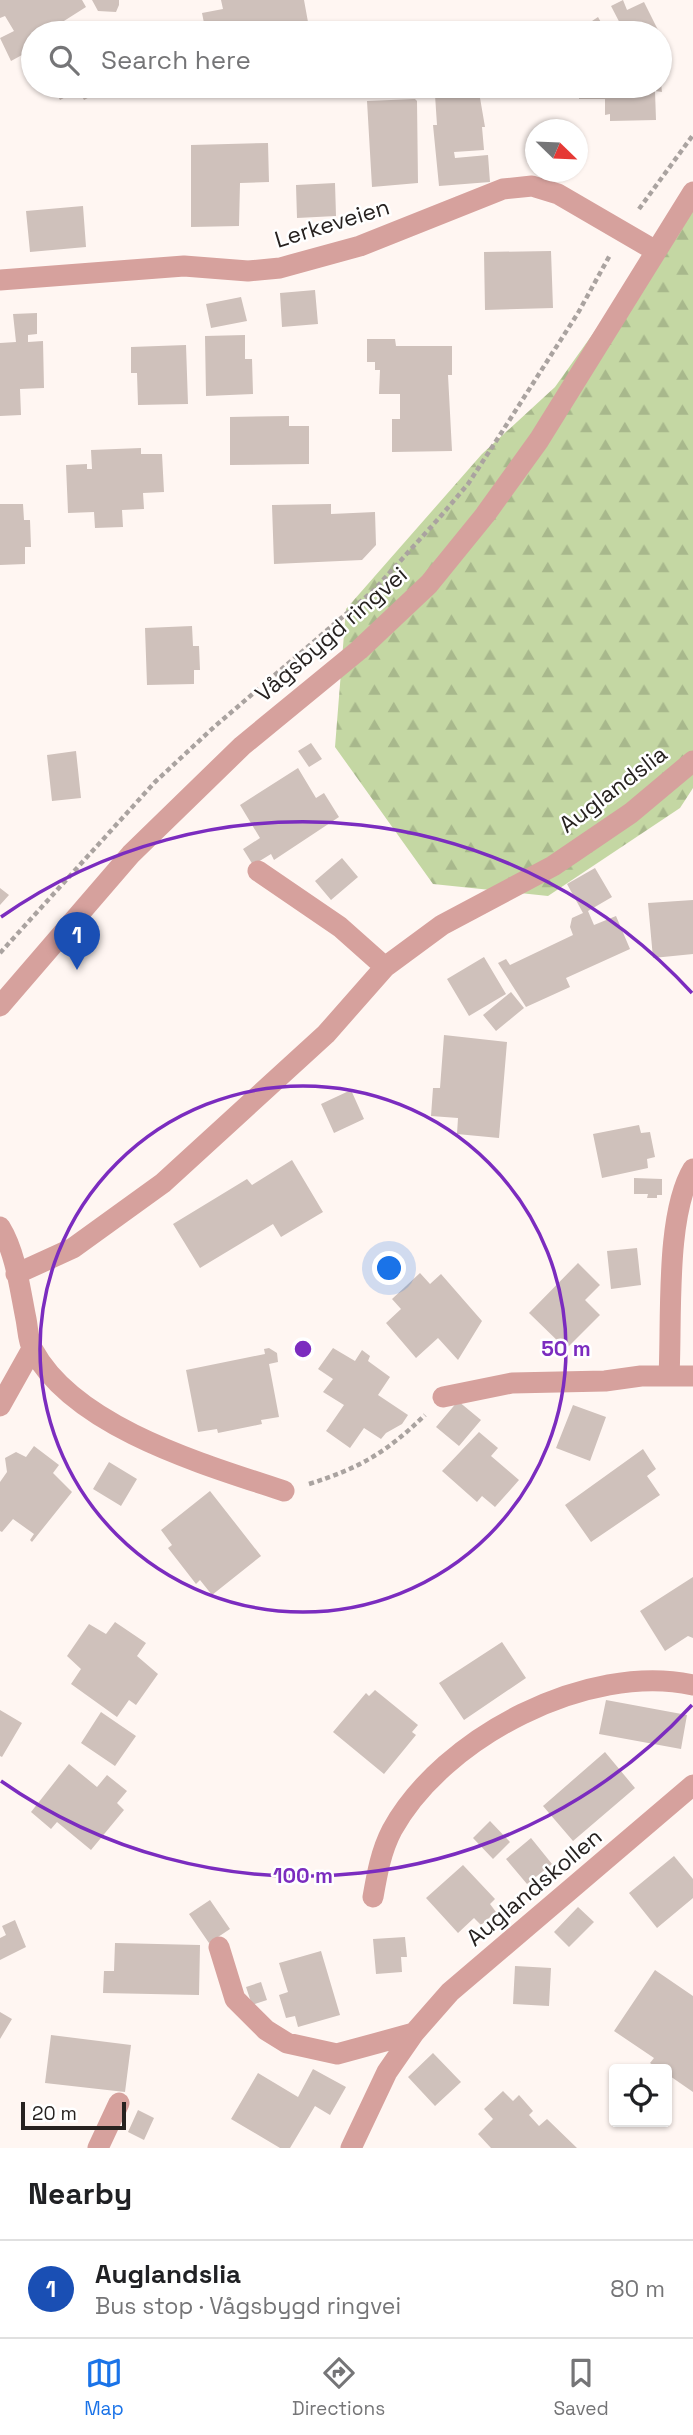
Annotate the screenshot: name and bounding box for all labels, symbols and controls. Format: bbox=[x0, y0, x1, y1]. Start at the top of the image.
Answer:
search box bbox=[21, 21, 672, 98]
icon: search bbox=[45, 41, 83, 79]
text: Search here bbox=[101, 43, 251, 77]
north arrow bbox=[525, 119, 588, 182]
street label: Lerkeveien bbox=[271, 191, 393, 255]
street label: Vågsbygd ringvei bbox=[249, 560, 413, 708]
street label: Auglandslia bbox=[553, 739, 673, 839]
pin: 1 bbox=[54, 912, 100, 970]
your location bbox=[372, 1251, 406, 1285]
text: 50 m bbox=[541, 1335, 591, 1362]
centre of rings bbox=[291, 1337, 315, 1361]
street label: Auglandskollen bbox=[460, 1821, 608, 1953]
text: 100 m bbox=[273, 1862, 333, 1889]
map controls bbox=[609, 2064, 672, 2127]
button: locate bbox=[609, 2064, 672, 2127]
scale bar bbox=[21, 2099, 126, 2131]
text: 20 m bbox=[32, 2101, 77, 2126]
text: Nearby bbox=[28, 2174, 132, 2213]
text: Auglandslia bbox=[95, 2257, 241, 2291]
text: 1 bbox=[46, 2274, 56, 2304]
text: 80 m bbox=[610, 2274, 665, 2304]
text: Bus stop · Vågsbygd ringvei bbox=[95, 2291, 401, 2321]
tab: Map bbox=[84, 2354, 124, 2421]
tab: Directions bbox=[292, 2354, 385, 2421]
tab: Saved bbox=[553, 2354, 609, 2421]

